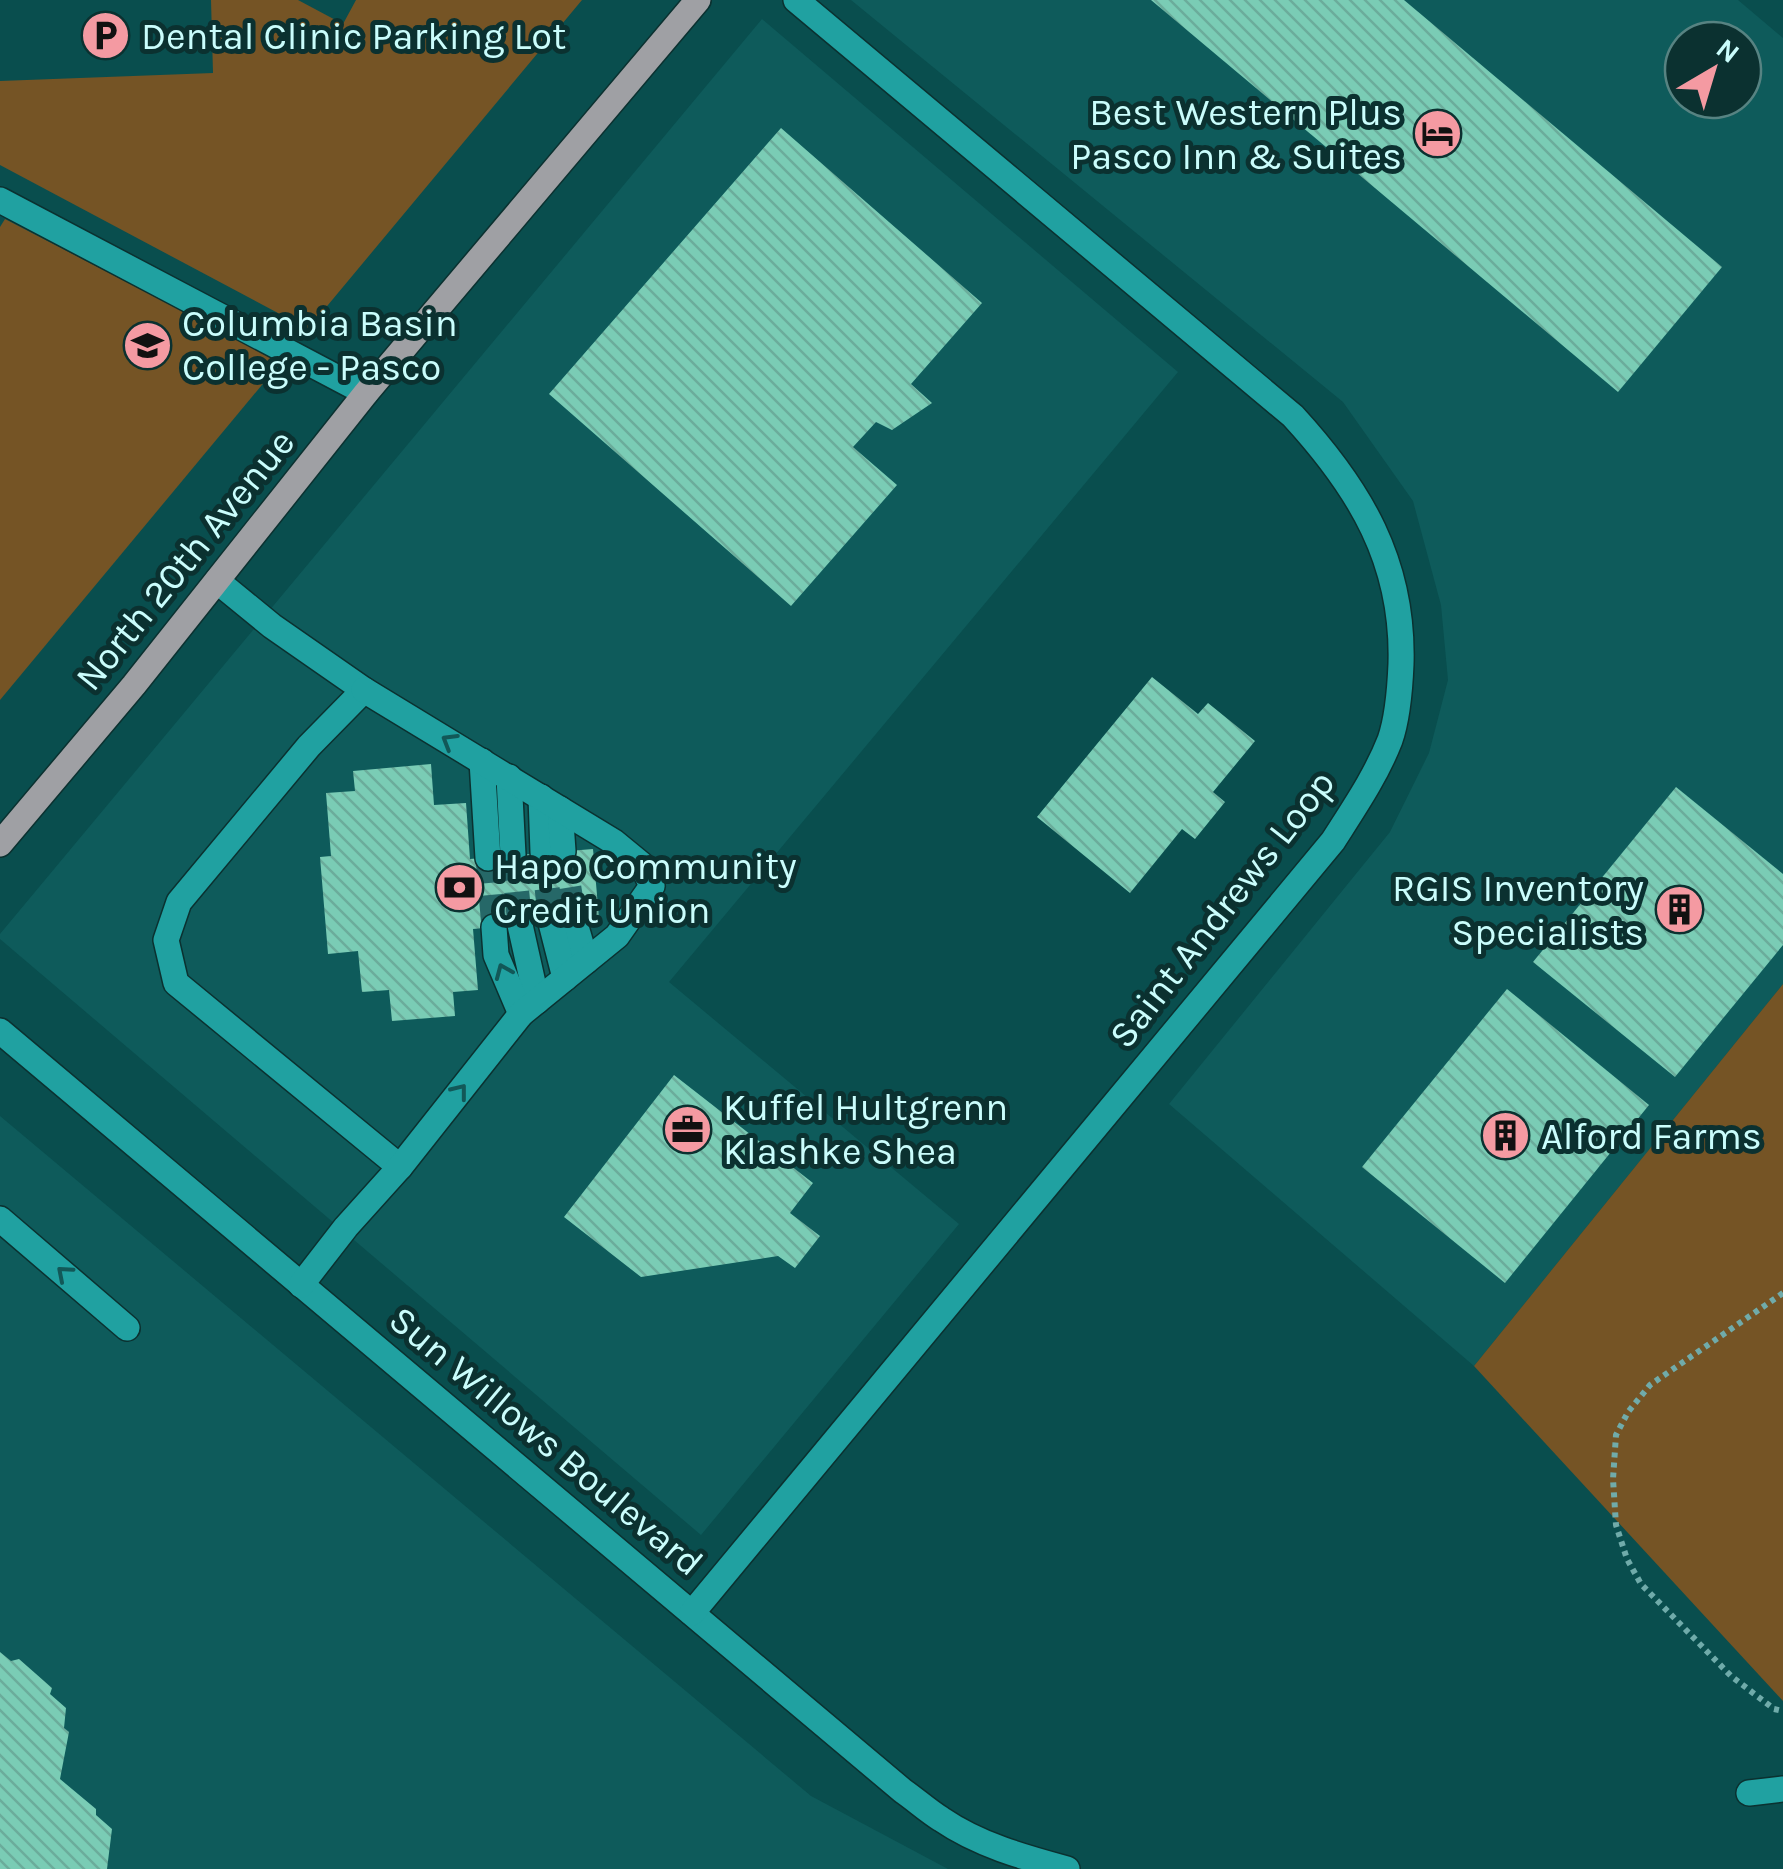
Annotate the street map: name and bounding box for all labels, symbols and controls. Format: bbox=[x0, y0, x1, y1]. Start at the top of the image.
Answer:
parking icon: Dental Clinic Parking Lot bbox=[80, 10, 132, 62]
place label: Dental Clinic Parking Lot bbox=[141, 14, 566, 59]
north arrow bbox=[1663, 20, 1763, 120]
text: N bbox=[1710, 32, 1746, 70]
place label: Best Western Plus Pasco Inn & Suites bbox=[1070, 90, 1402, 179]
hotel icon: Best Western Plus Pasco Inn & Suites bbox=[1411, 108, 1463, 160]
place label: Columbia Basin College - Pasco bbox=[182, 301, 458, 390]
school or university icon: Columbia Basin College - Pasco bbox=[121, 319, 173, 371]
street label: North 20th Avenue bbox=[66, 420, 304, 700]
one-way arrow bbox=[442, 734, 460, 753]
street label: Saint Andrews Loop bbox=[1100, 761, 1344, 1057]
place label: Hapo Community Credit Union bbox=[494, 844, 797, 933]
bank icon: Hapo Community Credit Union bbox=[433, 862, 485, 914]
place label: RGIS Inventory Specialists bbox=[1392, 866, 1644, 955]
building icon: RGIS Inventory Specialists bbox=[1653, 884, 1705, 936]
one-way arrow bbox=[495, 964, 515, 981]
one-way arrow bbox=[449, 1084, 466, 1102]
place label: Kuffel Hultgrenn Klashke Shea bbox=[723, 1085, 1008, 1174]
office icon: Kuffel Hultgrenn Klashke Shea bbox=[662, 1103, 714, 1155]
building icon: Alford Farms bbox=[1480, 1110, 1532, 1162]
place label: Alford Farms bbox=[1541, 1114, 1762, 1159]
one-way arrow bbox=[57, 1267, 75, 1285]
street label: Sun Willows Boulevard bbox=[380, 1297, 712, 1585]

